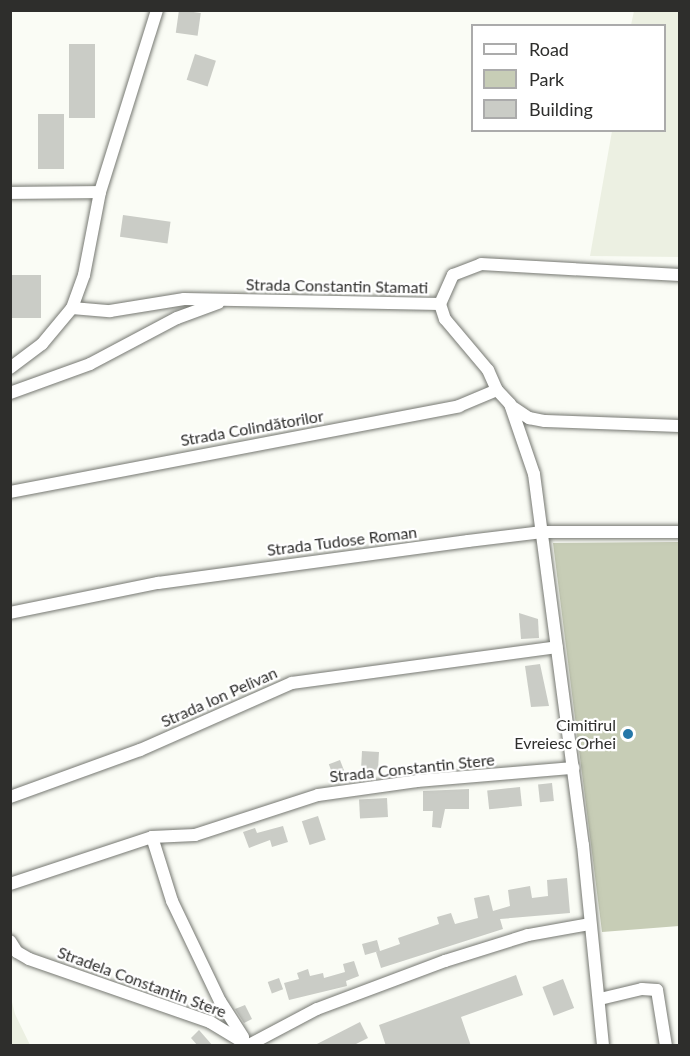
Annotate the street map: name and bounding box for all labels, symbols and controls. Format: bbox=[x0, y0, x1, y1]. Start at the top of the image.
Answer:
legend bbox=[471, 24, 666, 132]
text: Road bbox=[529, 38, 569, 60]
text: Park bbox=[529, 68, 564, 90]
text: Building bbox=[529, 98, 593, 120]
street label: Strada Constantin Stamati bbox=[246, 275, 428, 297]
street label: Strada Colindătorilor bbox=[179, 406, 325, 450]
street label: Strada Tudose Roman bbox=[266, 522, 418, 560]
street label: Strada Ion Pelivan bbox=[158, 663, 280, 731]
place label: Cimitirul Evreiesc Orhei bbox=[514, 715, 616, 753]
marker: Cimitirul Evreiesc Orhei bbox=[621, 727, 635, 741]
street label: Strada Constantin Stere bbox=[328, 750, 496, 786]
street label: Stradela Constantin Stere bbox=[55, 943, 229, 1021]

